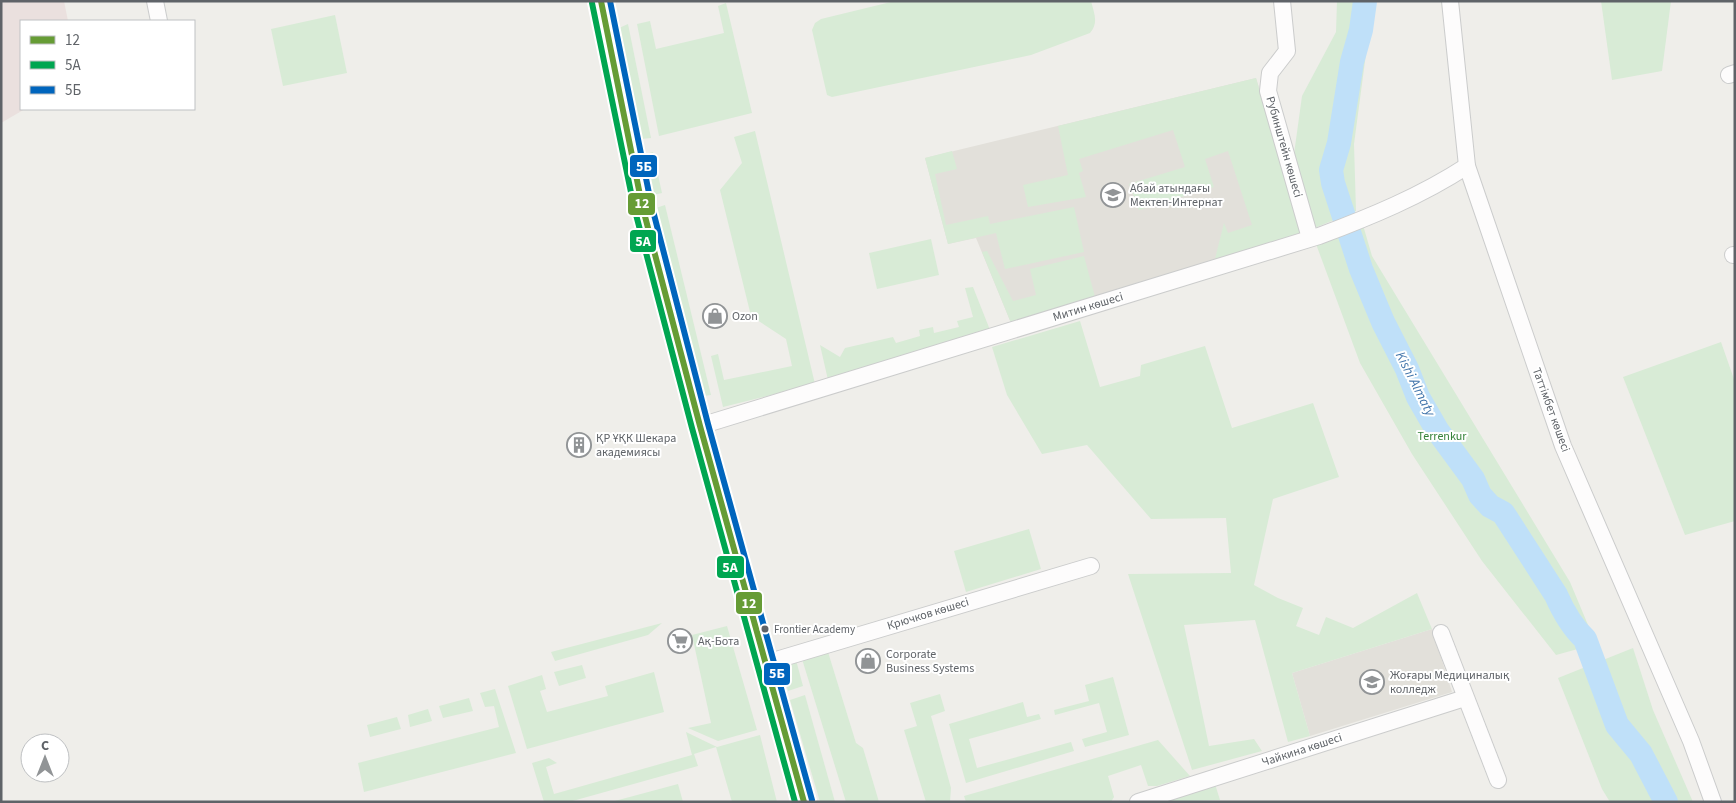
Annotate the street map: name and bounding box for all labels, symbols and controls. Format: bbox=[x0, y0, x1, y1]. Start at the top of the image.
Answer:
legend bbox=[20, 20, 195, 110]
text: 12 bbox=[65, 30, 80, 51]
text: 5А bbox=[65, 55, 81, 76]
text: 5Б bbox=[65, 80, 81, 101]
street label: Рубинштейн көшесі bbox=[1261, 95, 1307, 199]
line badge: 5Б bbox=[629, 154, 658, 178]
text: 5Б bbox=[636, 157, 652, 177]
place label: Абай атындағы Мектеп-Интернат bbox=[1130, 180, 1223, 211]
school or university icon: Абай атындағы Мектеп-Интернат bbox=[1100, 182, 1126, 208]
line badge: 12 bbox=[627, 192, 656, 216]
text: 12 bbox=[635, 194, 649, 214]
line badge: 5А bbox=[629, 229, 657, 253]
text: 5А bbox=[635, 232, 652, 252]
street label: Митин көшесі bbox=[1051, 288, 1125, 326]
shop icon: Ozon bbox=[702, 303, 728, 329]
place label: Ozon bbox=[732, 308, 758, 325]
water label: Kіshі Almaty bbox=[1390, 348, 1440, 420]
street label: Таттімбет көшесі bbox=[1528, 365, 1574, 455]
park label: Terrenkur bbox=[1418, 428, 1467, 445]
place label: ҚР ҰҚК Шекара академиясы bbox=[596, 430, 676, 461]
building icon: ҚР ҰҚК Шекара академиясы bbox=[566, 432, 592, 458]
line badge: 5А bbox=[716, 555, 745, 579]
text: 5А bbox=[722, 558, 739, 578]
line badge: 12 bbox=[735, 591, 763, 615]
street label: Крючков көшесі bbox=[885, 593, 971, 635]
text: 12 bbox=[742, 594, 756, 614]
place label: Frontier Academy bbox=[774, 622, 855, 637]
marker: Frontier Academy bbox=[760, 624, 770, 634]
supermarket icon: Ақ-Бота bbox=[667, 628, 693, 654]
place label: Ақ-Бота bbox=[698, 633, 739, 650]
place label: Corporate Business Systems bbox=[886, 646, 974, 677]
shop icon: Corporate Business Systems bbox=[855, 648, 881, 674]
line badge: 5Б bbox=[763, 662, 791, 686]
text: 5Б bbox=[769, 664, 785, 684]
place label: Жоғары Медициналық колледж bbox=[1390, 667, 1510, 698]
school or university icon: Жоғары Медициналық колледж bbox=[1359, 669, 1385, 695]
street label: Чайкина көшесі bbox=[1260, 729, 1344, 771]
north arrow bbox=[20, 733, 70, 783]
text: С bbox=[41, 736, 49, 756]

